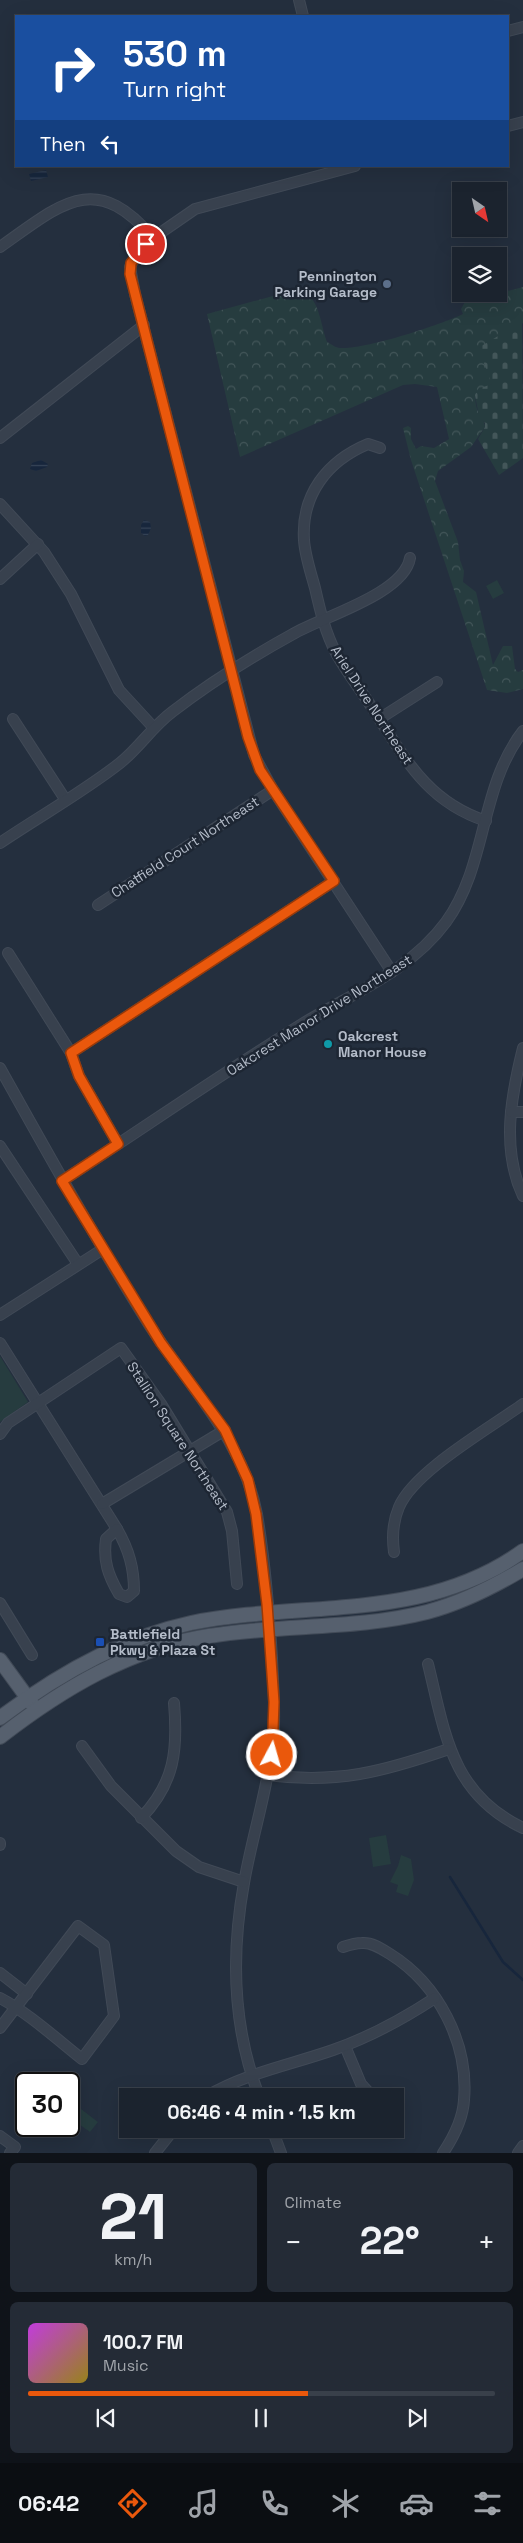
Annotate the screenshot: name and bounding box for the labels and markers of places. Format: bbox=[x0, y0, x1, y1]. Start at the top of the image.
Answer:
pin bbox=[125, 223, 167, 265]
place label: Pennington Parking Garage bbox=[275, 267, 377, 301]
marker: Pennington Parking Garage bbox=[381, 278, 393, 290]
place label: Oakcrest Manor House bbox=[338, 1027, 427, 1061]
marker: Oakcrest Manor House bbox=[322, 1038, 334, 1050]
place label: Battlefield Pkwy & Plaza St bbox=[110, 1625, 215, 1659]
marker: Battlefield Pkwy & Plaza St bbox=[94, 1636, 106, 1648]

